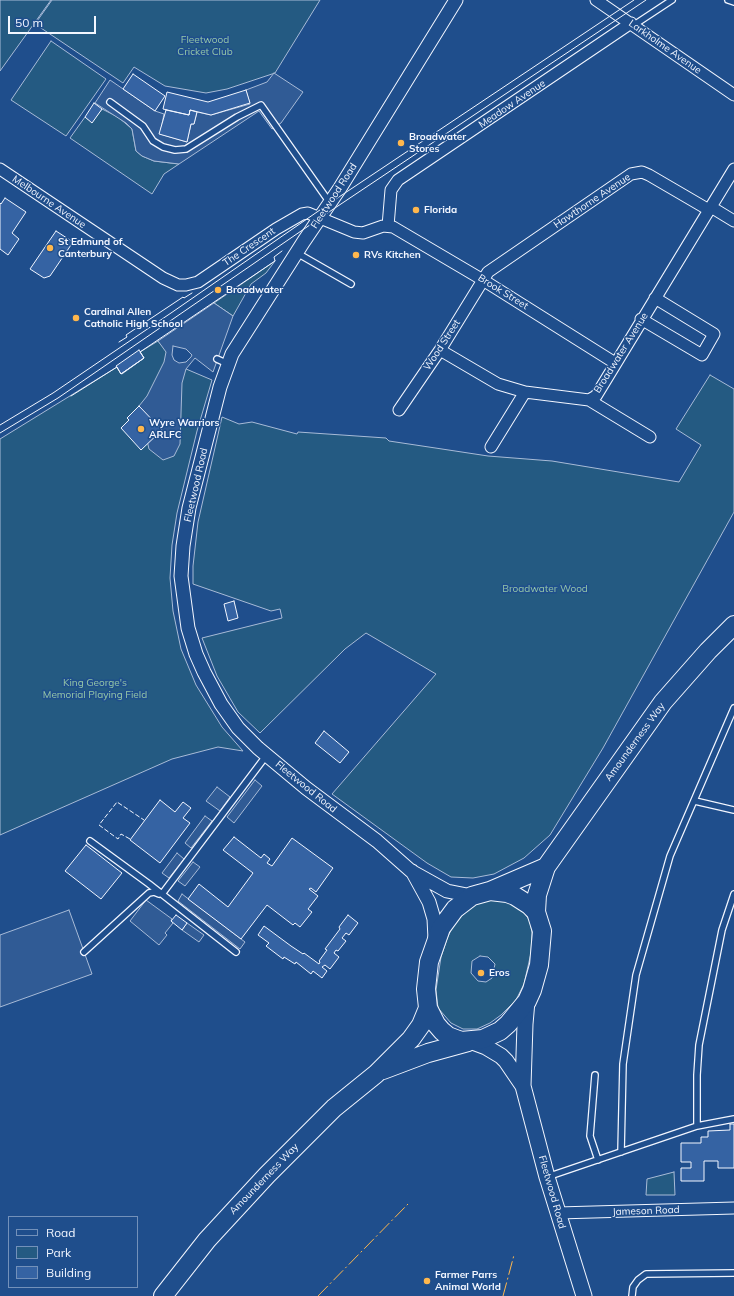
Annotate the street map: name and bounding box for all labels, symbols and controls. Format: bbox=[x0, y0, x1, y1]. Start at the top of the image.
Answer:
scale bar bbox=[10, 8, 98, 34]
text: 50 m bbox=[15, 15, 43, 30]
street label: Larkholme Avenue bbox=[626, 17, 704, 77]
park label: Fleetwood Cricket Club bbox=[177, 34, 233, 58]
street label: Meadow Avenue bbox=[476, 77, 548, 131]
place label: Broadwater Stores bbox=[409, 131, 466, 154]
marker: Broadwater Stores bbox=[396, 138, 406, 148]
street label: Fleetwood Road bbox=[308, 161, 360, 231]
street label: Hawthorne Avenue bbox=[551, 171, 633, 231]
street label: Melbourne Avenue bbox=[10, 173, 88, 231]
place label: Florida bbox=[424, 204, 457, 216]
marker: Florida bbox=[411, 205, 421, 215]
street label: The Crescent bbox=[221, 225, 277, 269]
place label: St Edmund of Canterbury bbox=[58, 236, 123, 260]
marker: St Edmund of Canterbury bbox=[45, 243, 55, 253]
place label: RVs Kitchen bbox=[364, 249, 421, 261]
marker: RVs Kitchen bbox=[351, 250, 361, 260]
street label: Brook Street bbox=[476, 272, 530, 312]
place label: Broadwater bbox=[226, 284, 283, 296]
marker: Broadwater bbox=[213, 285, 223, 295]
place label: Cardinal Allen Catholic High School bbox=[84, 306, 183, 330]
street label: Broadwater Avenue bbox=[591, 311, 651, 395]
marker: Cardinal Allen Catholic High School bbox=[71, 313, 81, 323]
street label: Wood Street bbox=[421, 317, 463, 373]
place label: Wyre Warriors ARLFC bbox=[149, 417, 219, 440]
marker: Wyre Warriors ARLFC bbox=[136, 424, 146, 434]
street label: Fleetwood Road bbox=[182, 447, 210, 523]
park label: Broadwater Wood bbox=[502, 583, 588, 595]
park label: King George's Memorial Playing Field bbox=[43, 677, 147, 700]
street label: Amounderness Way bbox=[602, 700, 668, 784]
street label: Fleetwood Road bbox=[273, 759, 339, 815]
place label: Eros bbox=[489, 967, 510, 979]
marker: Eros bbox=[476, 968, 486, 978]
street label: Amounderness Way bbox=[227, 1141, 301, 1217]
street label: Fleetwood Road bbox=[536, 1154, 568, 1230]
street label: Jameson Road bbox=[612, 1204, 680, 1218]
legend bbox=[8, 1216, 138, 1288]
text: Road bbox=[46, 1225, 75, 1240]
text: Park bbox=[46, 1245, 71, 1260]
text: Building bbox=[46, 1265, 91, 1280]
place label: Farmer Parrs Animal World bbox=[435, 1269, 501, 1292]
marker: Farmer Parrs Animal World bbox=[422, 1276, 432, 1286]

